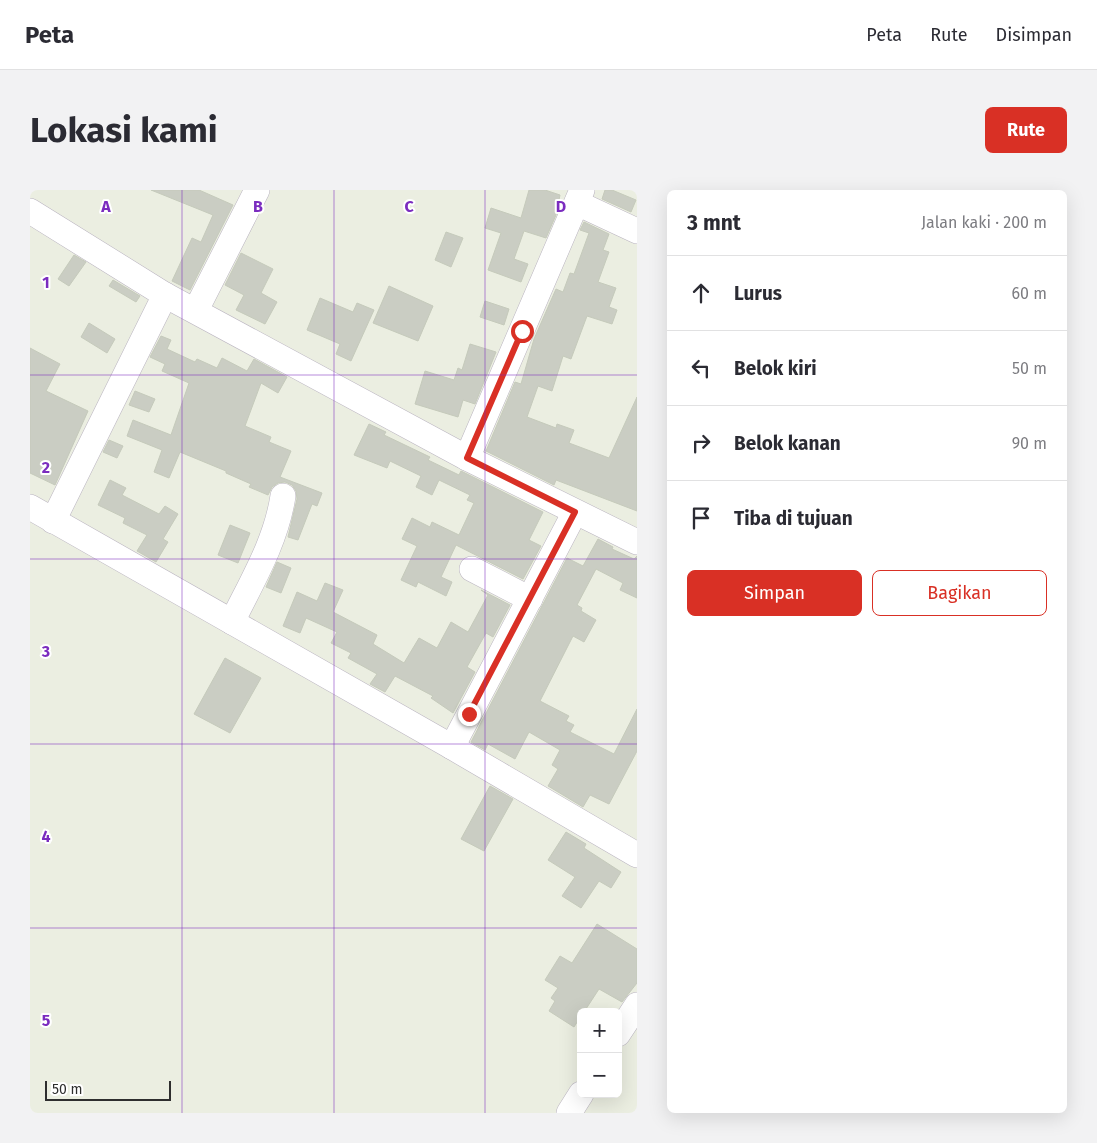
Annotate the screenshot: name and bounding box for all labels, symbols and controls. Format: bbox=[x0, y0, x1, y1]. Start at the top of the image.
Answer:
text: Peta bbox=[25, 21, 74, 49]
text: Peta bbox=[866, 24, 902, 46]
text: Rute bbox=[930, 24, 968, 46]
text: Disimpan bbox=[996, 24, 1072, 46]
button: Rute bbox=[985, 107, 1067, 153]
text: Lokasi kami bbox=[30, 109, 218, 151]
text: A bbox=[100, 197, 111, 216]
text: B bbox=[253, 197, 263, 216]
text: C bbox=[404, 197, 414, 216]
text: D bbox=[556, 197, 566, 216]
text: 3 mnt bbox=[687, 210, 741, 236]
text: Jalan kaki · 200 m bbox=[921, 213, 1047, 232]
text: 1 bbox=[42, 273, 50, 292]
icon: ahead bbox=[687, 279, 715, 307]
text: Lurus bbox=[734, 282, 782, 305]
text: 60 m bbox=[1012, 284, 1047, 303]
route start bbox=[511, 320, 534, 343]
icon: left bbox=[687, 354, 715, 382]
text: Belok kiri bbox=[734, 357, 817, 380]
text: 50 m bbox=[1012, 359, 1047, 378]
icon: right bbox=[687, 429, 715, 457]
text: Belok kanan bbox=[734, 432, 841, 455]
text: 90 m bbox=[1012, 434, 1047, 453]
text: 2 bbox=[42, 458, 50, 477]
icon: arrive bbox=[687, 504, 715, 532]
text: Tiba di tujuan bbox=[734, 507, 853, 530]
button: Simpan bbox=[687, 570, 862, 616]
button: Bagikan bbox=[872, 570, 1047, 616]
text: 3 bbox=[41, 642, 50, 661]
route end bbox=[458, 703, 481, 726]
text: 4 bbox=[41, 827, 51, 846]
map controls bbox=[577, 1008, 622, 1098]
button: + bbox=[577, 1008, 622, 1053]
text: 5 bbox=[42, 1011, 51, 1030]
button: − bbox=[577, 1053, 622, 1098]
scale bar bbox=[45, 1078, 171, 1101]
text: 50 m bbox=[52, 1081, 83, 1098]

